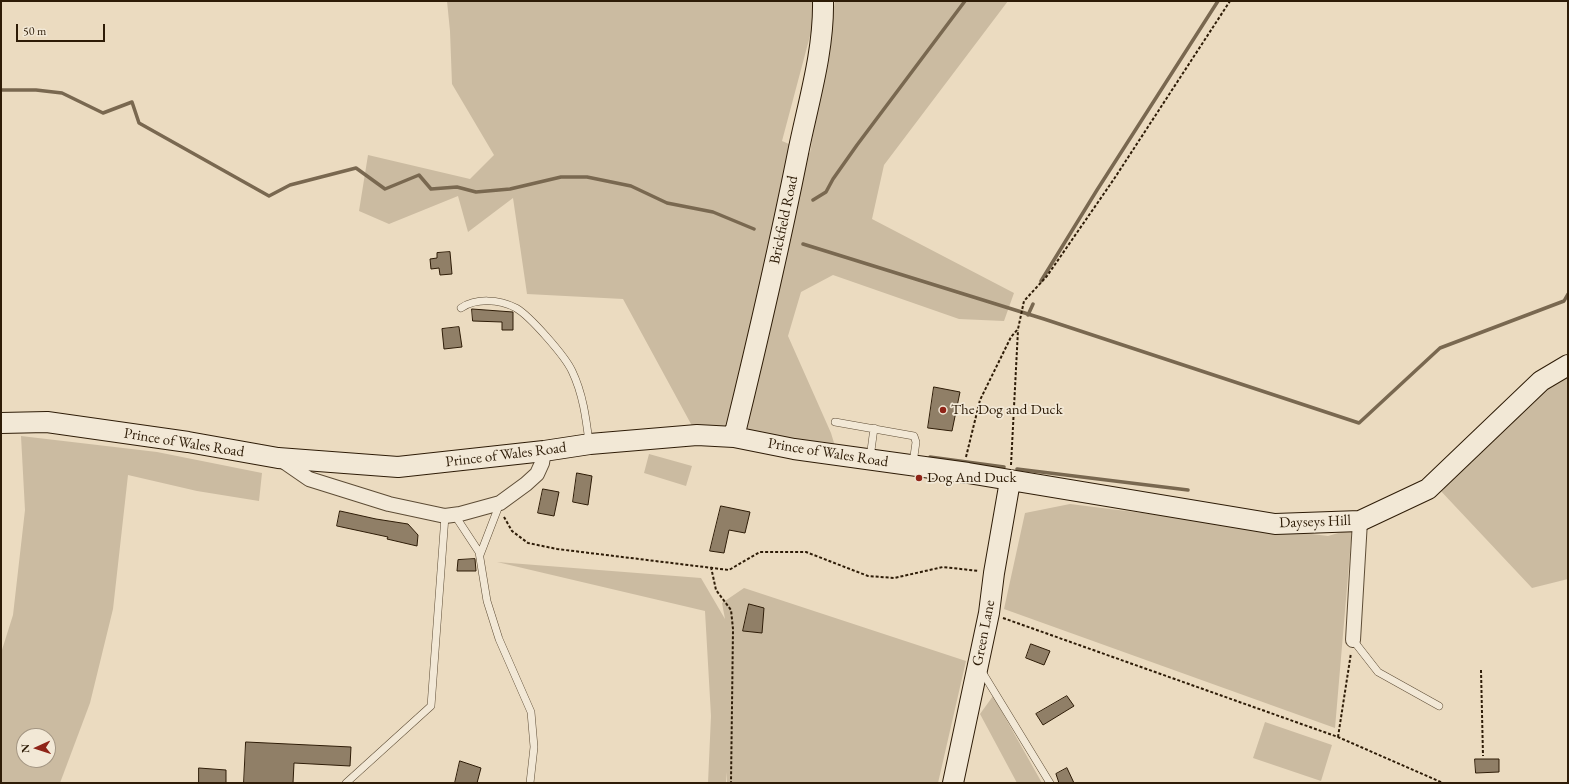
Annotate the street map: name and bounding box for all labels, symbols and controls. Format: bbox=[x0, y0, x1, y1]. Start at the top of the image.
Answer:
scale bar bbox=[18, 16, 107, 42]
text: 50 m bbox=[23, 23, 46, 39]
street label: Brickfield Road bbox=[766, 174, 802, 266]
place label: The Dog and Duck bbox=[951, 401, 1063, 419]
marker: The Dog and Duck bbox=[938, 405, 948, 415]
street label: Prince of Wales Road bbox=[123, 425, 245, 461]
street label: Prince of Wales Road bbox=[767, 435, 889, 471]
street label: Prince of Wales Road bbox=[445, 439, 567, 471]
place label: Dog And Duck bbox=[927, 469, 1017, 487]
marker: Dog And Duck bbox=[914, 473, 924, 483]
street label: Dayseys Hill bbox=[1279, 512, 1351, 532]
street label: Green Lane bbox=[969, 598, 999, 668]
north arrow bbox=[16, 728, 56, 768]
text: N bbox=[18, 744, 32, 753]

